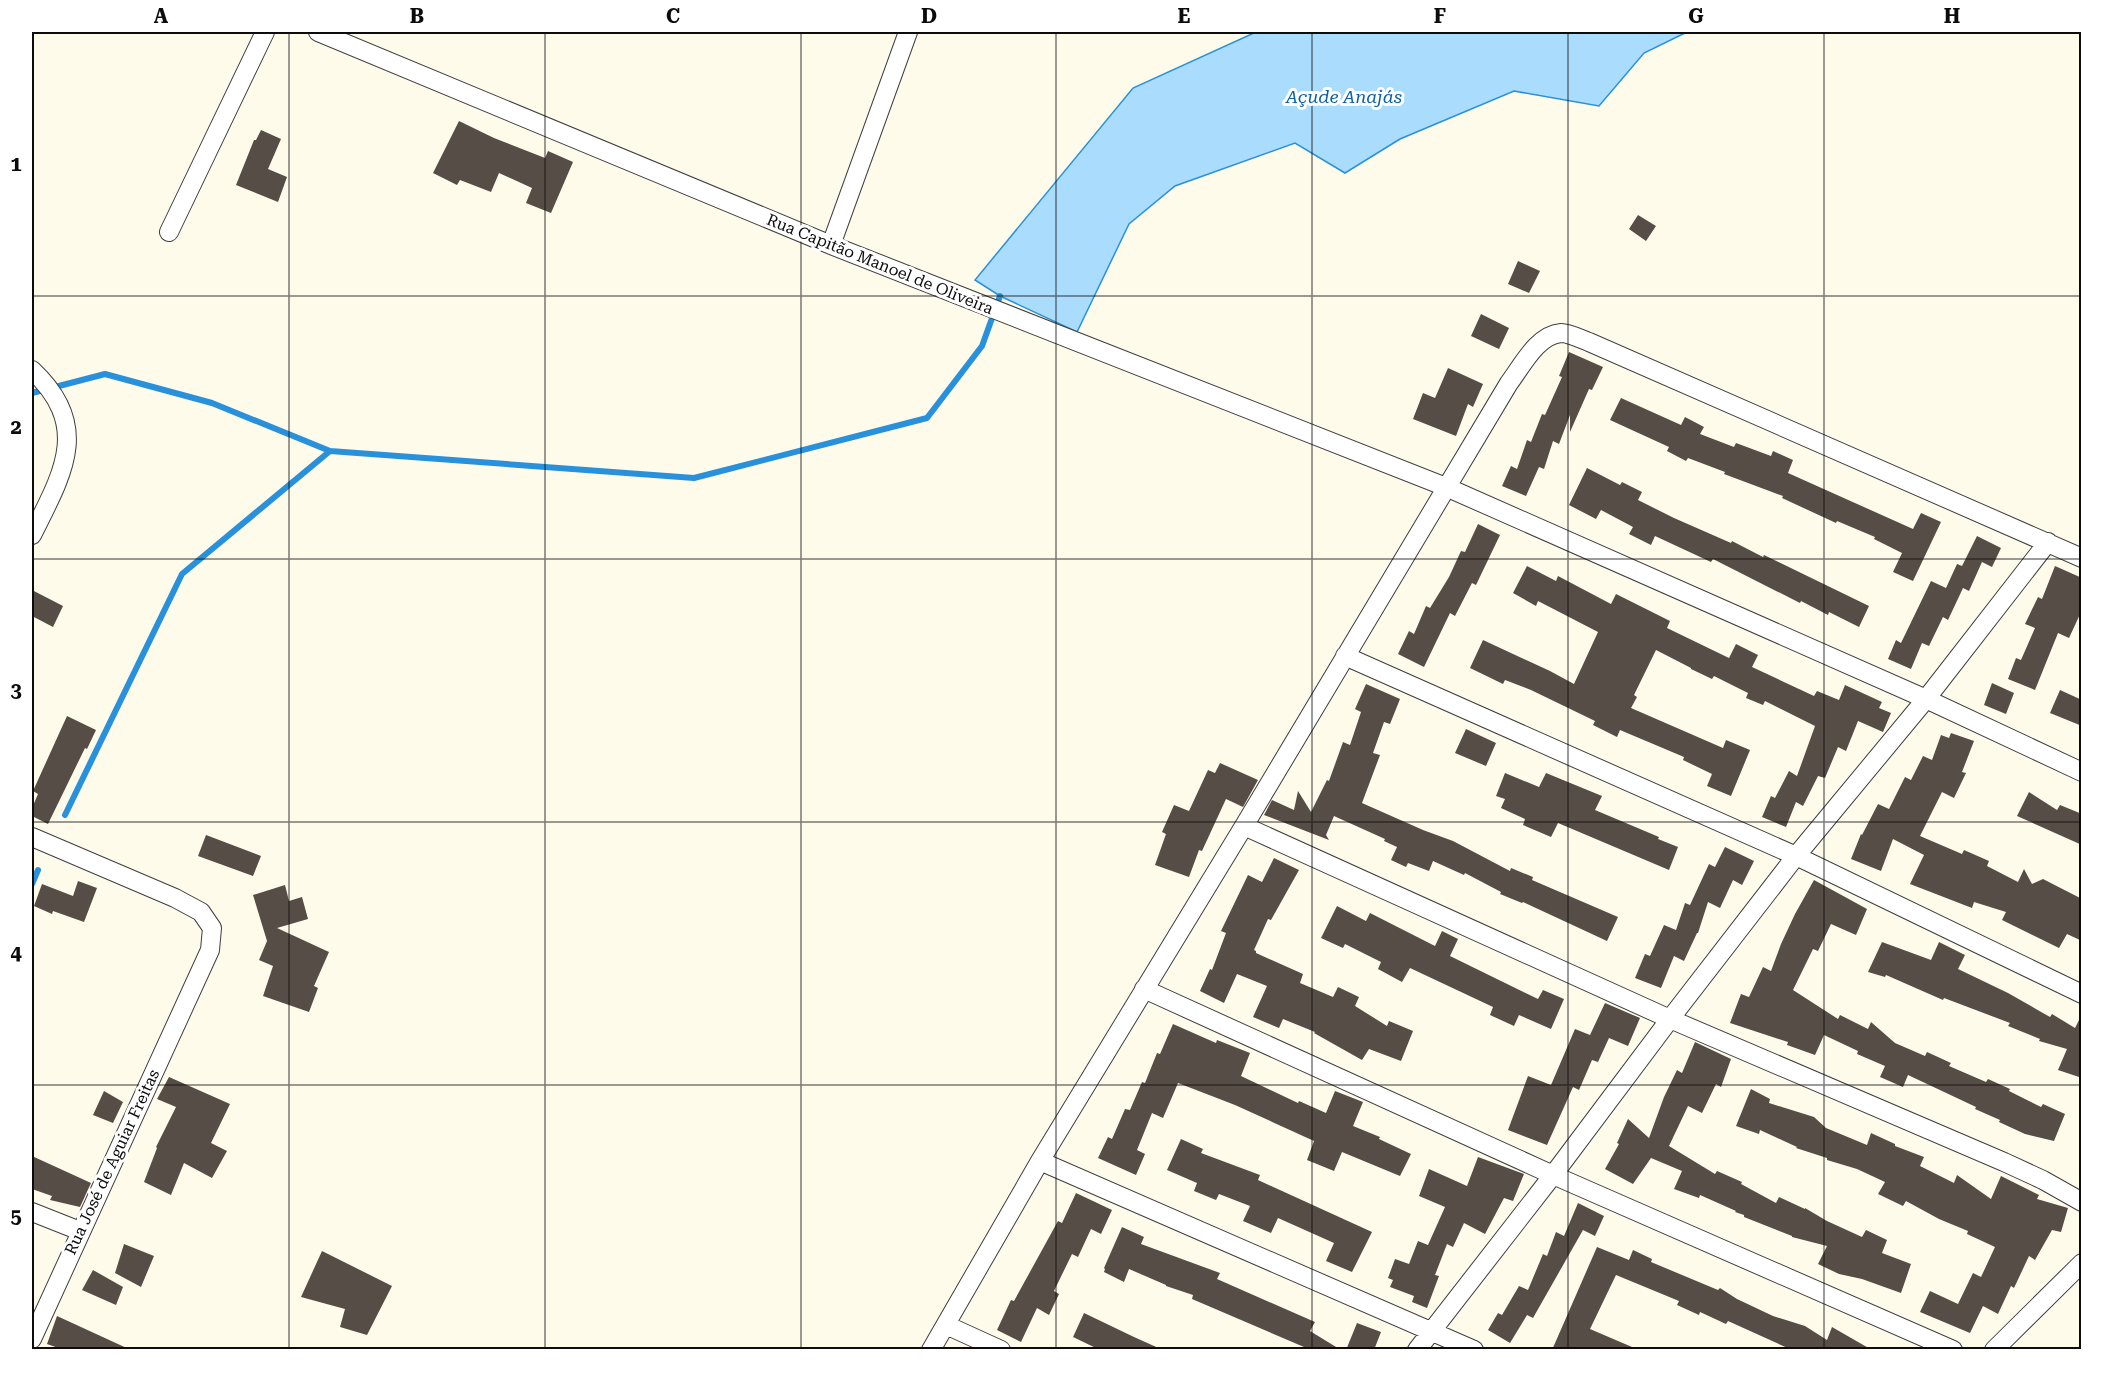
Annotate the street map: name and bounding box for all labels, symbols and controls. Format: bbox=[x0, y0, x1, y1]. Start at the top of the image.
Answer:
text: A bbox=[154, 4, 169, 28]
text: B bbox=[410, 4, 424, 28]
text: C bbox=[666, 4, 680, 28]
text: D bbox=[921, 4, 937, 28]
text: E bbox=[1178, 4, 1191, 28]
text: F bbox=[1434, 4, 1446, 28]
text: G bbox=[1688, 4, 1704, 28]
text: H bbox=[1944, 4, 1960, 28]
water label: Açude Anajás bbox=[1285, 86, 1402, 107]
text: 1 bbox=[10, 152, 22, 176]
street label: Rua Capitão Manoel de Oliveira bbox=[764, 210, 996, 318]
text: 2 bbox=[10, 415, 22, 439]
text: 3 bbox=[10, 678, 22, 702]
text: 4 bbox=[10, 941, 22, 965]
street label: Rua José de Aguiar Freitas bbox=[61, 1066, 164, 1258]
text: 5 bbox=[10, 1204, 22, 1228]

